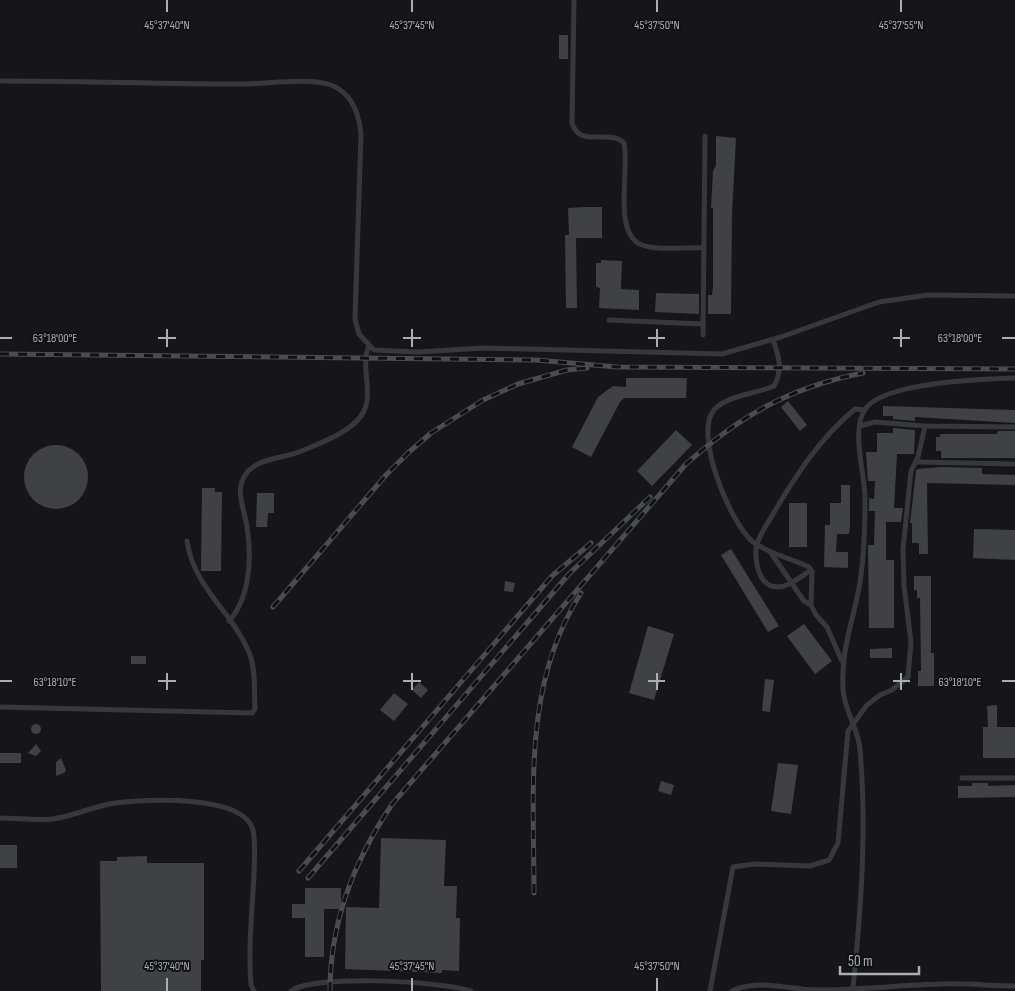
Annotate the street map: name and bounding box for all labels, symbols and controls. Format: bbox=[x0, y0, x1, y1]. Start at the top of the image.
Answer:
text: 45°37'40"N bbox=[144, 18, 190, 33]
text: 45°37'45"N bbox=[390, 18, 434, 33]
text: 45°37'50"N bbox=[634, 18, 680, 33]
text: 45°37'55"N bbox=[879, 18, 923, 33]
text: 63°18'00"E bbox=[33, 331, 77, 346]
text: 63°18'00"E bbox=[938, 331, 982, 346]
text: 63°18'10"E bbox=[33, 675, 77, 690]
text: 63°18'10"E bbox=[938, 675, 982, 690]
scale bar bbox=[840, 944, 919, 976]
text: 50 m bbox=[848, 952, 873, 971]
text: 45°37'40"N bbox=[144, 959, 190, 974]
text: 45°37'45"N bbox=[390, 959, 434, 974]
text: 45°37'50"N bbox=[634, 959, 680, 974]

